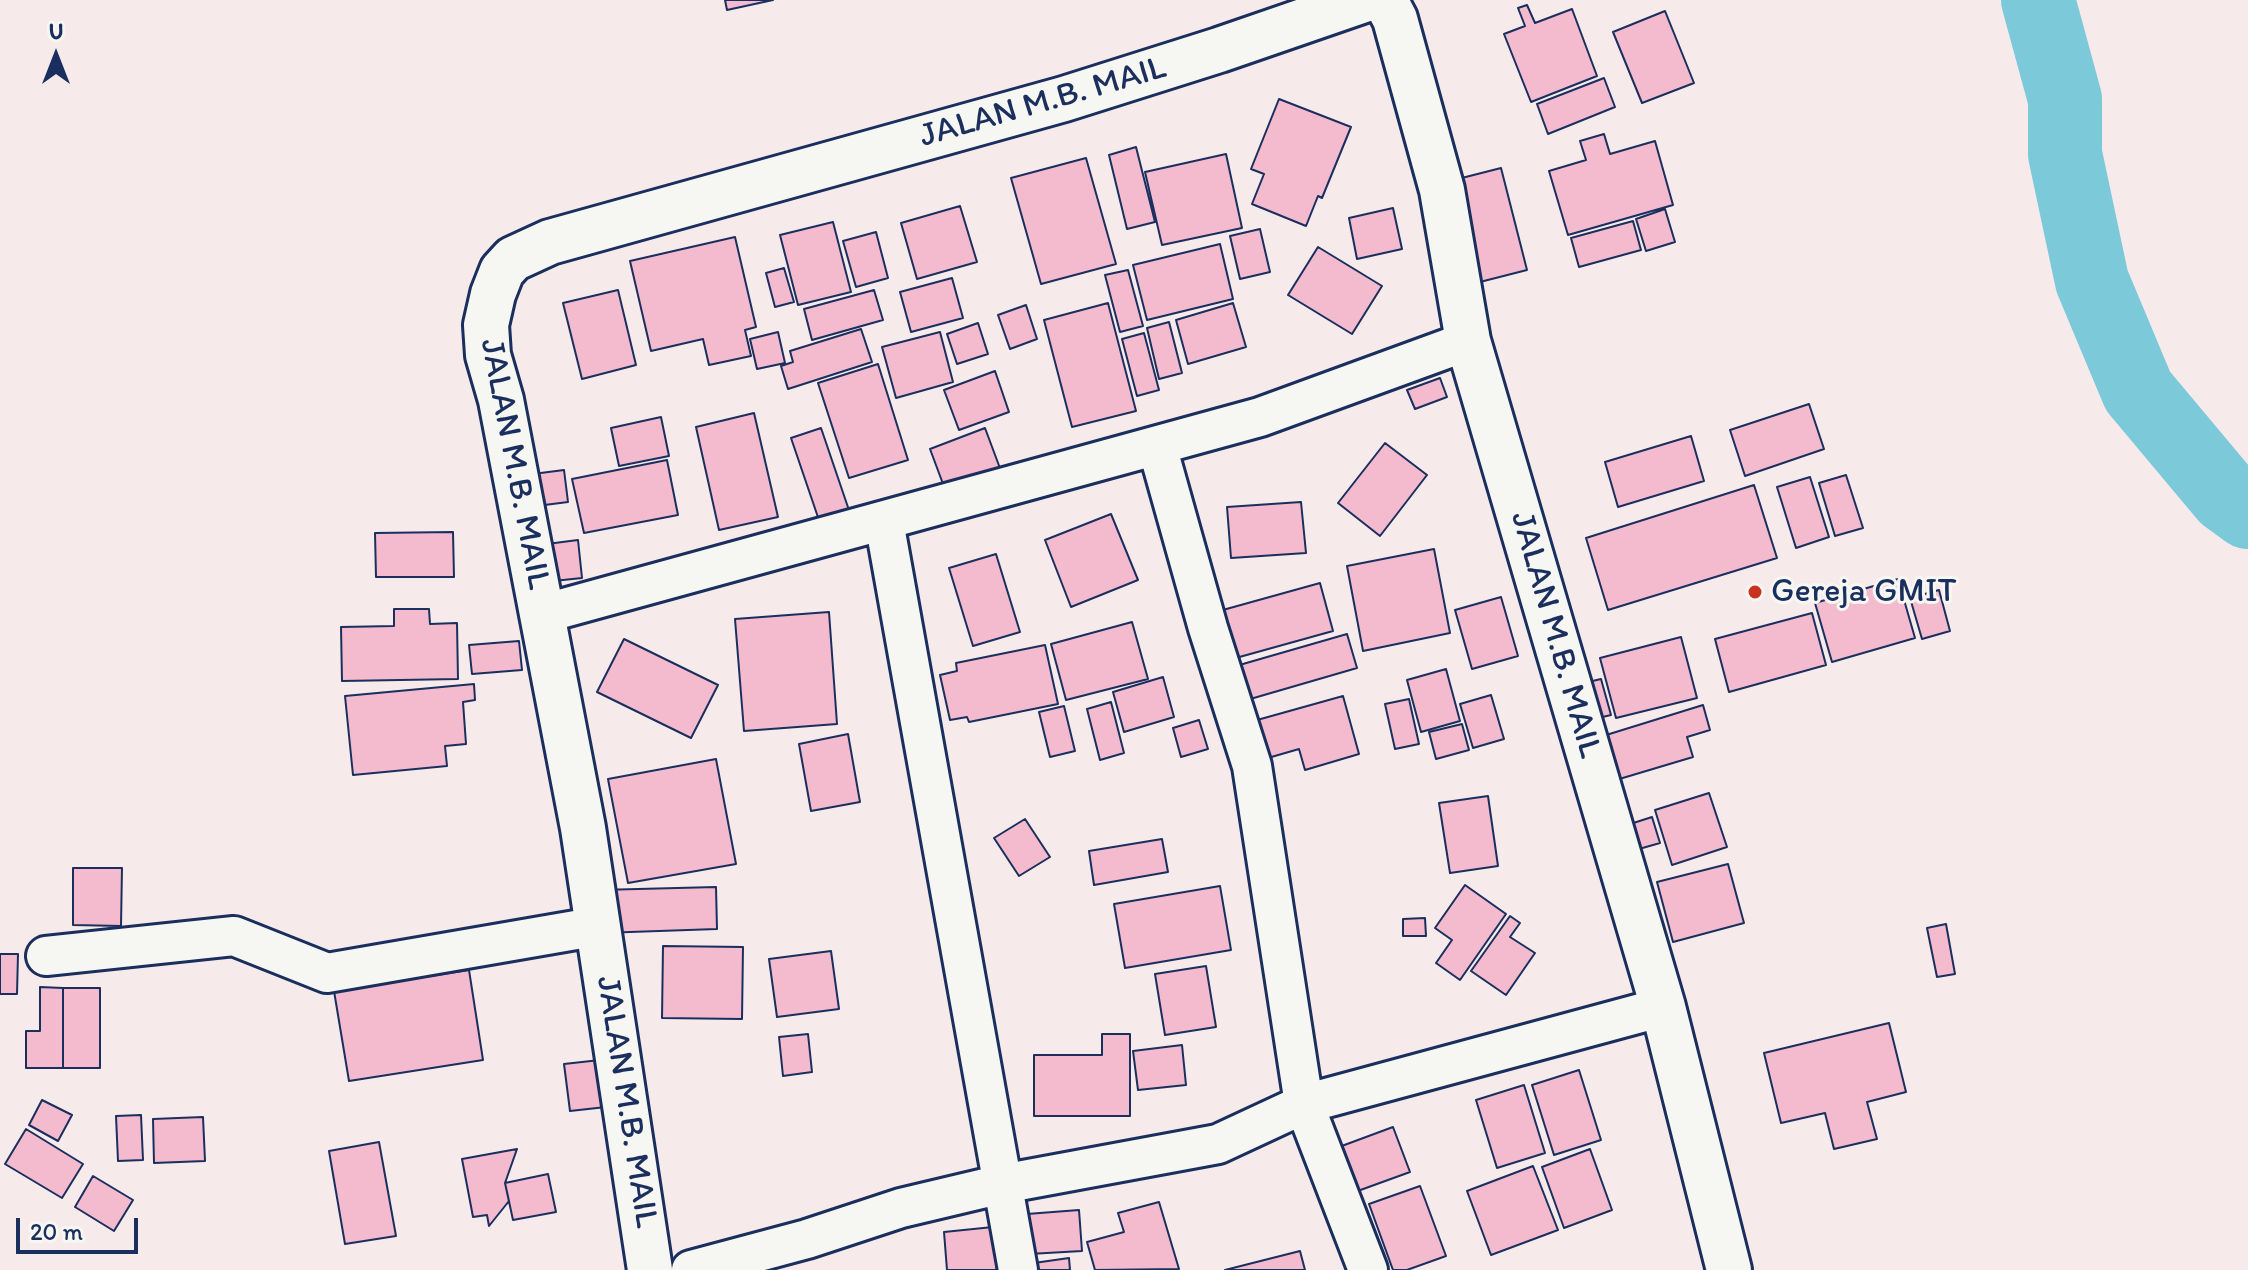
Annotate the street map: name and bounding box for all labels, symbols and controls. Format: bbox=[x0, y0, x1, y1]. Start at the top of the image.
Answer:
north arrow bbox=[16, 16, 96, 96]
text: U bbox=[49, 18, 63, 45]
street label: JALAN M.B. MAIL bbox=[915, 48, 1171, 158]
street label: JALAN M.B. MAIL bbox=[470, 335, 558, 593]
street label: JALAN M.B. MAIL bbox=[1500, 507, 1610, 763]
place label: Gereja GMIT bbox=[1771, 572, 1957, 612]
marker: Gereja GMIT bbox=[1746, 583, 1764, 601]
street label: JALAN M.B. MAIL bbox=[586, 973, 666, 1231]
scale bar bbox=[20, 1202, 142, 1252]
text: 20 m bbox=[30, 1217, 83, 1246]

